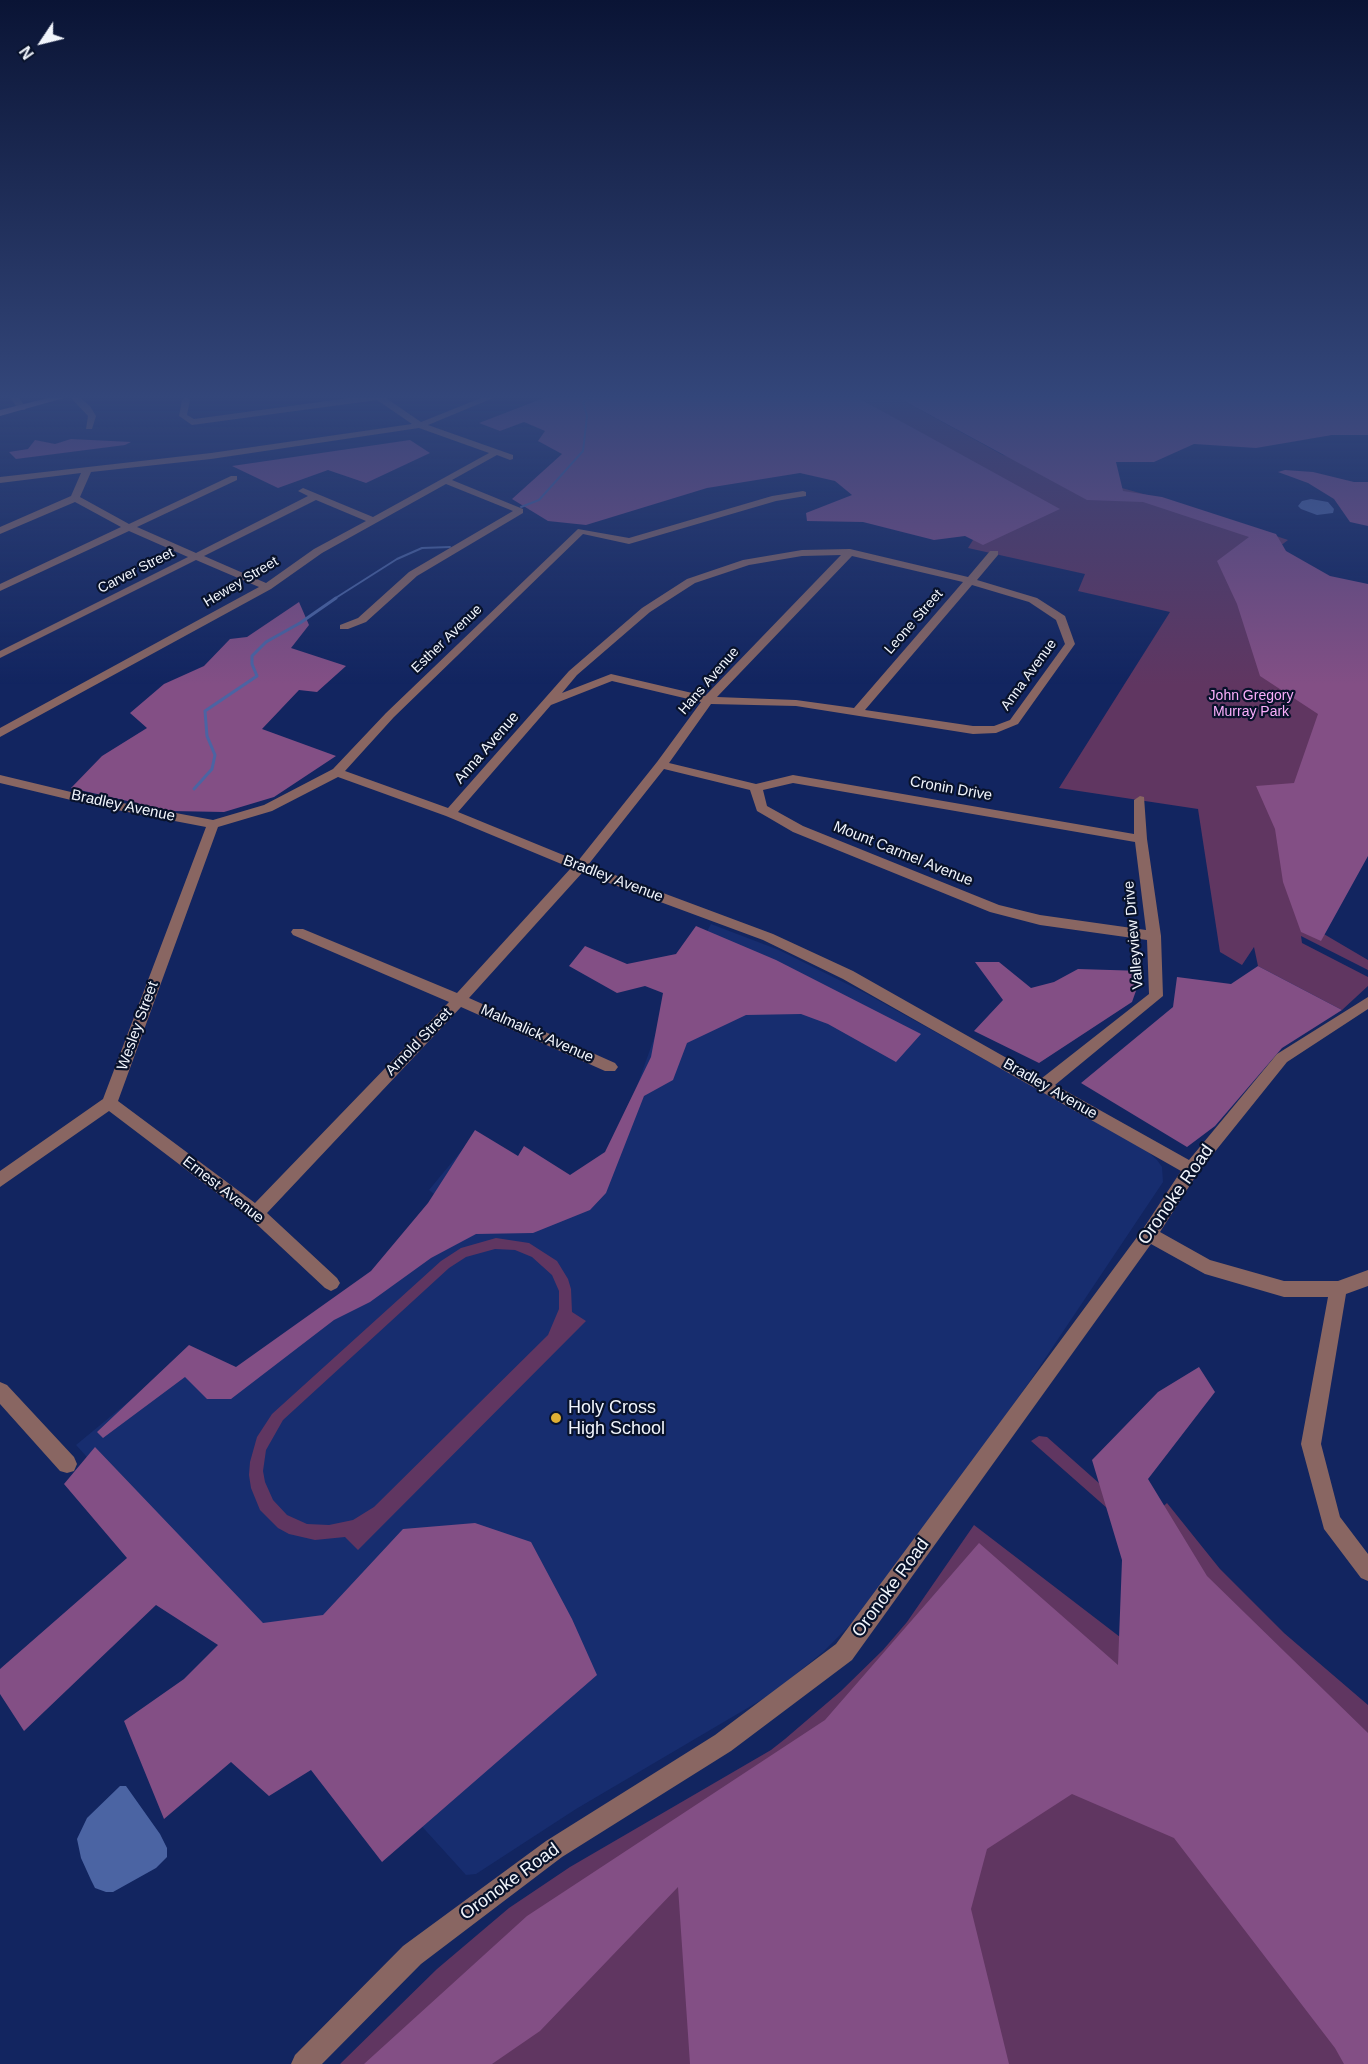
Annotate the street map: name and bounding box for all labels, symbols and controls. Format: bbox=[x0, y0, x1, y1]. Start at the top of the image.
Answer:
north arrow bbox=[12, 12, 72, 72]
text: N bbox=[17, 43, 37, 62]
street label: Carver Street bbox=[95, 545, 177, 597]
street label: Hewey Street bbox=[201, 553, 281, 611]
street label: Leone Street bbox=[881, 586, 947, 658]
street label: Esther Avenue bbox=[408, 601, 486, 677]
street label: Anna Avenue bbox=[998, 636, 1060, 714]
street label: Hans Avenue bbox=[675, 644, 743, 718]
park label: John Gregory Murray Park bbox=[1209, 688, 1293, 720]
street label: Anna Avenue bbox=[451, 708, 523, 788]
street label: Cronin Drive bbox=[908, 773, 994, 805]
street label: Bradley Avenue bbox=[69, 786, 177, 826]
street label: Mount Carmel Avenue bbox=[831, 818, 975, 890]
street label: Bradley Avenue bbox=[560, 852, 666, 906]
street label: Valleyview Drive bbox=[1120, 880, 1148, 990]
street label: Wesley Street bbox=[114, 979, 162, 1073]
street label: Malmalick Avenue bbox=[478, 1001, 596, 1067]
street label: Arnold Street bbox=[382, 1004, 456, 1080]
street label: Bradley Avenue bbox=[1000, 1055, 1100, 1123]
street label: Oronoke Road bbox=[1134, 1141, 1218, 1249]
street label: Ernest Avenue bbox=[179, 1153, 267, 1227]
place label: Holy Cross High School bbox=[568, 1397, 665, 1440]
marker: Holy Cross High School bbox=[549, 1411, 563, 1425]
street label: Oronoke Road bbox=[848, 1534, 934, 1642]
street label: Oronoke Road bbox=[456, 1839, 564, 1925]

